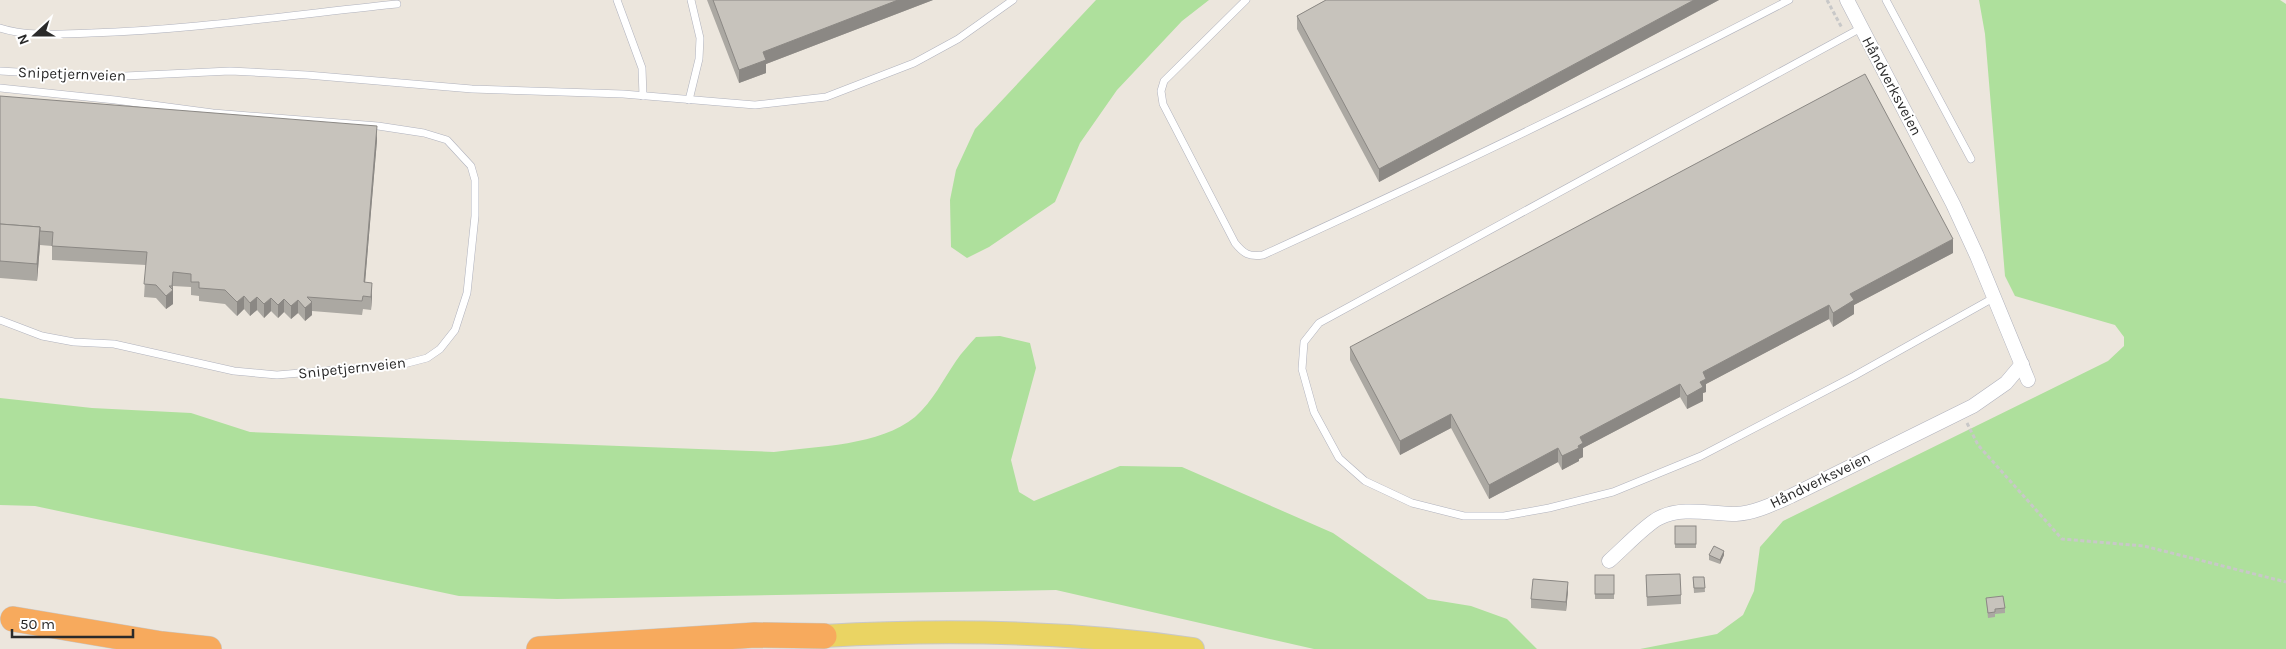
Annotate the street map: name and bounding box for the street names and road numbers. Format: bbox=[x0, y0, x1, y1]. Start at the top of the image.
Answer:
street label: Håndverksveien bbox=[1858, 33, 1926, 139]
street label: Snipetjernveien bbox=[18, 63, 126, 85]
street label: Snipetjernveien bbox=[297, 353, 407, 383]
street label: Håndverksveien bbox=[1767, 448, 1873, 512]

